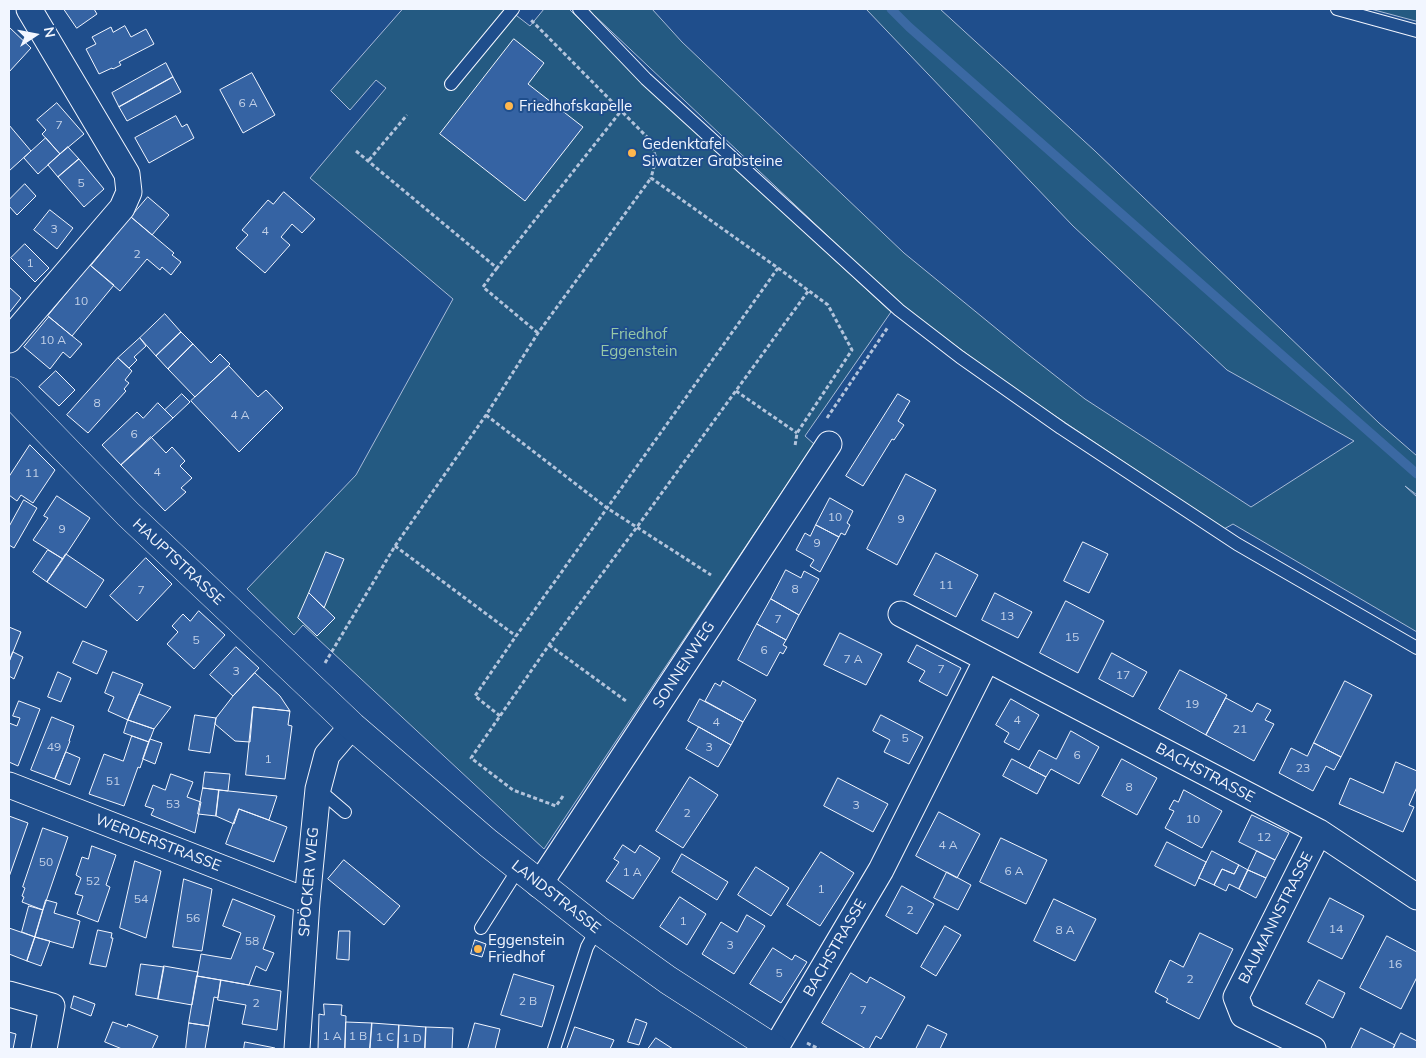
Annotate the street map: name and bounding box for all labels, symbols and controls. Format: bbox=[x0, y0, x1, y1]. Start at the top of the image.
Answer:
north arrow bbox=[10, 10, 60, 60]
text: N bbox=[40, 25, 60, 39]
house number: 6 A bbox=[238, 96, 258, 110]
place label: Friedhofskapelle bbox=[519, 97, 632, 115]
marker: Friedhofskapelle bbox=[503, 100, 515, 112]
house number: 7 bbox=[55, 118, 63, 132]
place label: Gedenktafel Siwatzer Grabsteine bbox=[642, 135, 783, 170]
marker: Gedenktafel Siwatzer Grabsteine bbox=[626, 147, 638, 159]
house number: 5 bbox=[77, 176, 85, 190]
house number: 3 bbox=[50, 222, 58, 236]
house number: 4 bbox=[261, 224, 269, 238]
house number: 2 bbox=[133, 247, 141, 261]
house number: 1 bbox=[26, 256, 34, 270]
house number: 10 bbox=[74, 294, 88, 308]
park label: Friedhof Eggenstein bbox=[601, 325, 677, 360]
house number: 10 A bbox=[40, 333, 66, 347]
house number: 8 bbox=[93, 396, 101, 410]
house number: 4 A bbox=[230, 408, 250, 422]
house number: 6 bbox=[130, 427, 138, 441]
house number: 4 bbox=[153, 465, 161, 479]
house number: 11 bbox=[25, 466, 39, 480]
house number: 10 bbox=[828, 510, 842, 524]
house number: 9 bbox=[897, 512, 905, 526]
street label: HAUPTSTRASSE bbox=[129, 515, 227, 609]
house number: 9 bbox=[58, 522, 66, 536]
house number: 9 bbox=[813, 536, 821, 550]
house number: 11 bbox=[939, 578, 953, 592]
house number: 8 bbox=[791, 582, 799, 596]
house number: 7 bbox=[137, 583, 145, 597]
house number: 13 bbox=[1000, 609, 1014, 623]
house number: 7 bbox=[774, 612, 782, 626]
street label: SONNENWEG bbox=[649, 618, 719, 712]
house number: 15 bbox=[1065, 630, 1079, 644]
house number: 5 bbox=[192, 633, 200, 647]
house number: 6 bbox=[760, 643, 768, 657]
house number: 7 A bbox=[843, 652, 863, 666]
house number: 7 bbox=[937, 662, 945, 676]
house number: 3 bbox=[232, 664, 240, 678]
house number: 17 bbox=[1116, 668, 1130, 682]
house number: 19 bbox=[1185, 697, 1199, 711]
house number: 4 bbox=[1013, 713, 1021, 727]
house number: 4 bbox=[712, 715, 720, 729]
house number: 21 bbox=[1233, 722, 1247, 736]
house number: 5 bbox=[901, 731, 909, 745]
street label: BACHSTRASSE bbox=[1152, 739, 1258, 807]
house number: 49 bbox=[47, 740, 61, 754]
house number: 3 bbox=[705, 740, 713, 754]
house number: 6 bbox=[1073, 748, 1081, 762]
house number: 1 bbox=[264, 752, 272, 766]
house number: 23 bbox=[1296, 761, 1310, 775]
house number: 51 bbox=[106, 774, 120, 788]
house number: 8 bbox=[1125, 780, 1133, 794]
house number: 53 bbox=[166, 797, 180, 811]
house number: 3 bbox=[852, 798, 860, 812]
house number: 2 bbox=[683, 806, 691, 820]
street label: WERDERSTRASSE bbox=[93, 811, 223, 875]
house number: 10 bbox=[1186, 812, 1200, 826]
street label: SPÖCKER WEG bbox=[295, 826, 323, 938]
house number: 12 bbox=[1257, 830, 1271, 844]
house number: 4 A bbox=[938, 838, 958, 852]
street label: BAUMANNSTRASSE bbox=[1235, 849, 1317, 987]
house number: 50 bbox=[39, 855, 53, 869]
street label: LANDSTRASSE bbox=[508, 857, 604, 937]
house number: 6 A bbox=[1004, 864, 1024, 878]
house number: 1 A bbox=[622, 865, 642, 879]
house number: 52 bbox=[86, 874, 100, 888]
house number: 1 bbox=[817, 882, 825, 896]
house number: 54 bbox=[134, 892, 148, 906]
street label: BACHSTRASSE bbox=[800, 896, 870, 1000]
house number: 2 bbox=[906, 903, 914, 917]
house number: 56 bbox=[186, 911, 200, 925]
house number: 1 bbox=[679, 914, 687, 928]
house number: 14 bbox=[1329, 922, 1343, 936]
house number: 8 A bbox=[1055, 923, 1075, 937]
place label: Eggenstein Friedhof bbox=[488, 931, 565, 966]
house number: 58 bbox=[245, 934, 259, 948]
house number: 3 bbox=[726, 938, 734, 952]
marker: Eggenstein Friedhof bbox=[472, 943, 484, 955]
house number: 16 bbox=[1388, 957, 1402, 971]
house number: 5 bbox=[775, 966, 783, 980]
house number: 2 bbox=[1186, 972, 1194, 986]
house number: 2 B bbox=[519, 994, 537, 1008]
house number: 2 bbox=[252, 996, 260, 1010]
house number: 7 bbox=[859, 1003, 867, 1017]
house number: 1 A bbox=[322, 1029, 342, 1043]
house number: 1 B bbox=[349, 1029, 367, 1043]
house number: 1 C bbox=[376, 1030, 394, 1044]
house number: 1 D bbox=[402, 1031, 422, 1045]

